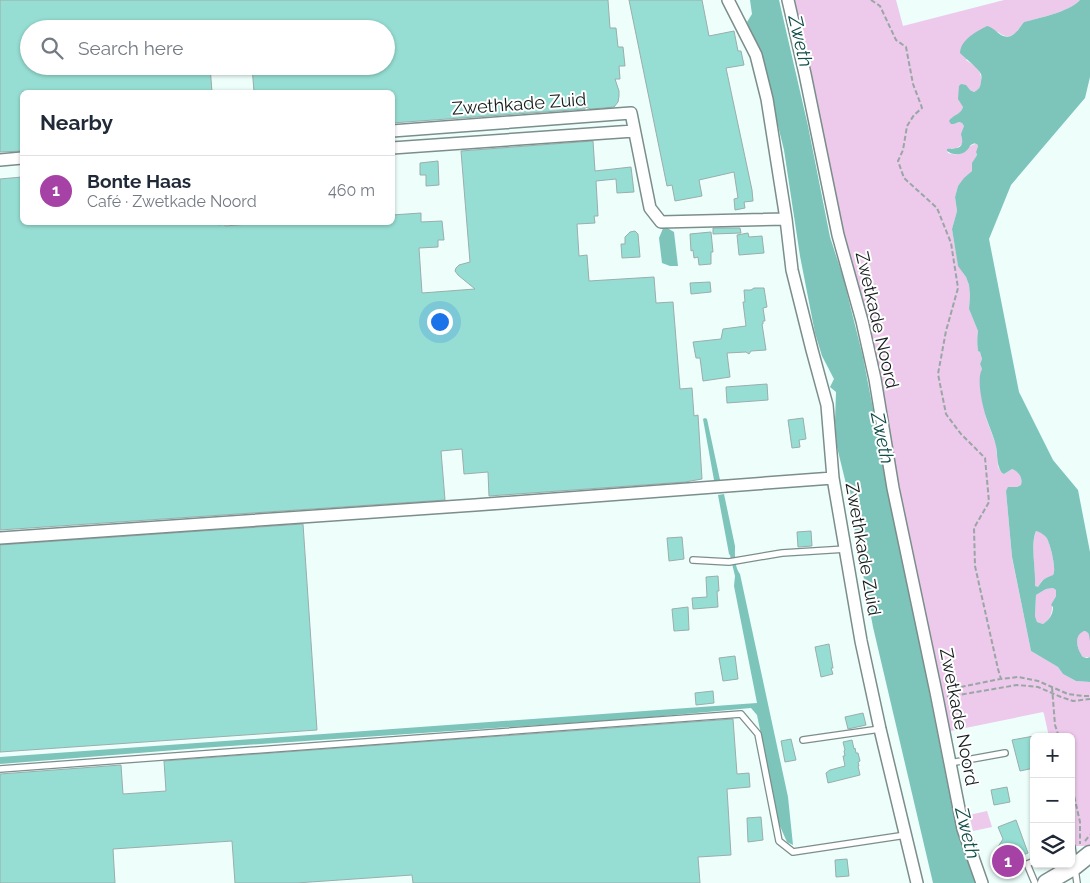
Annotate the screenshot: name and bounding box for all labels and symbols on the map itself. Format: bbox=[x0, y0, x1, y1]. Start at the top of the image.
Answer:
water label: Zweth bbox=[784, 12, 818, 69]
street label: Zwethkade Zuid bbox=[451, 88, 587, 119]
street label: Zwetkade Noord bbox=[852, 249, 903, 390]
your location bbox=[427, 309, 453, 335]
water label: Zweth bbox=[867, 409, 899, 466]
street label: Zwethkade Zuid bbox=[841, 481, 886, 617]
street label: Zwetkade Noord bbox=[936, 646, 983, 788]
water label: Zweth bbox=[951, 804, 985, 861]
pin: 1 bbox=[992, 842, 1024, 880]

